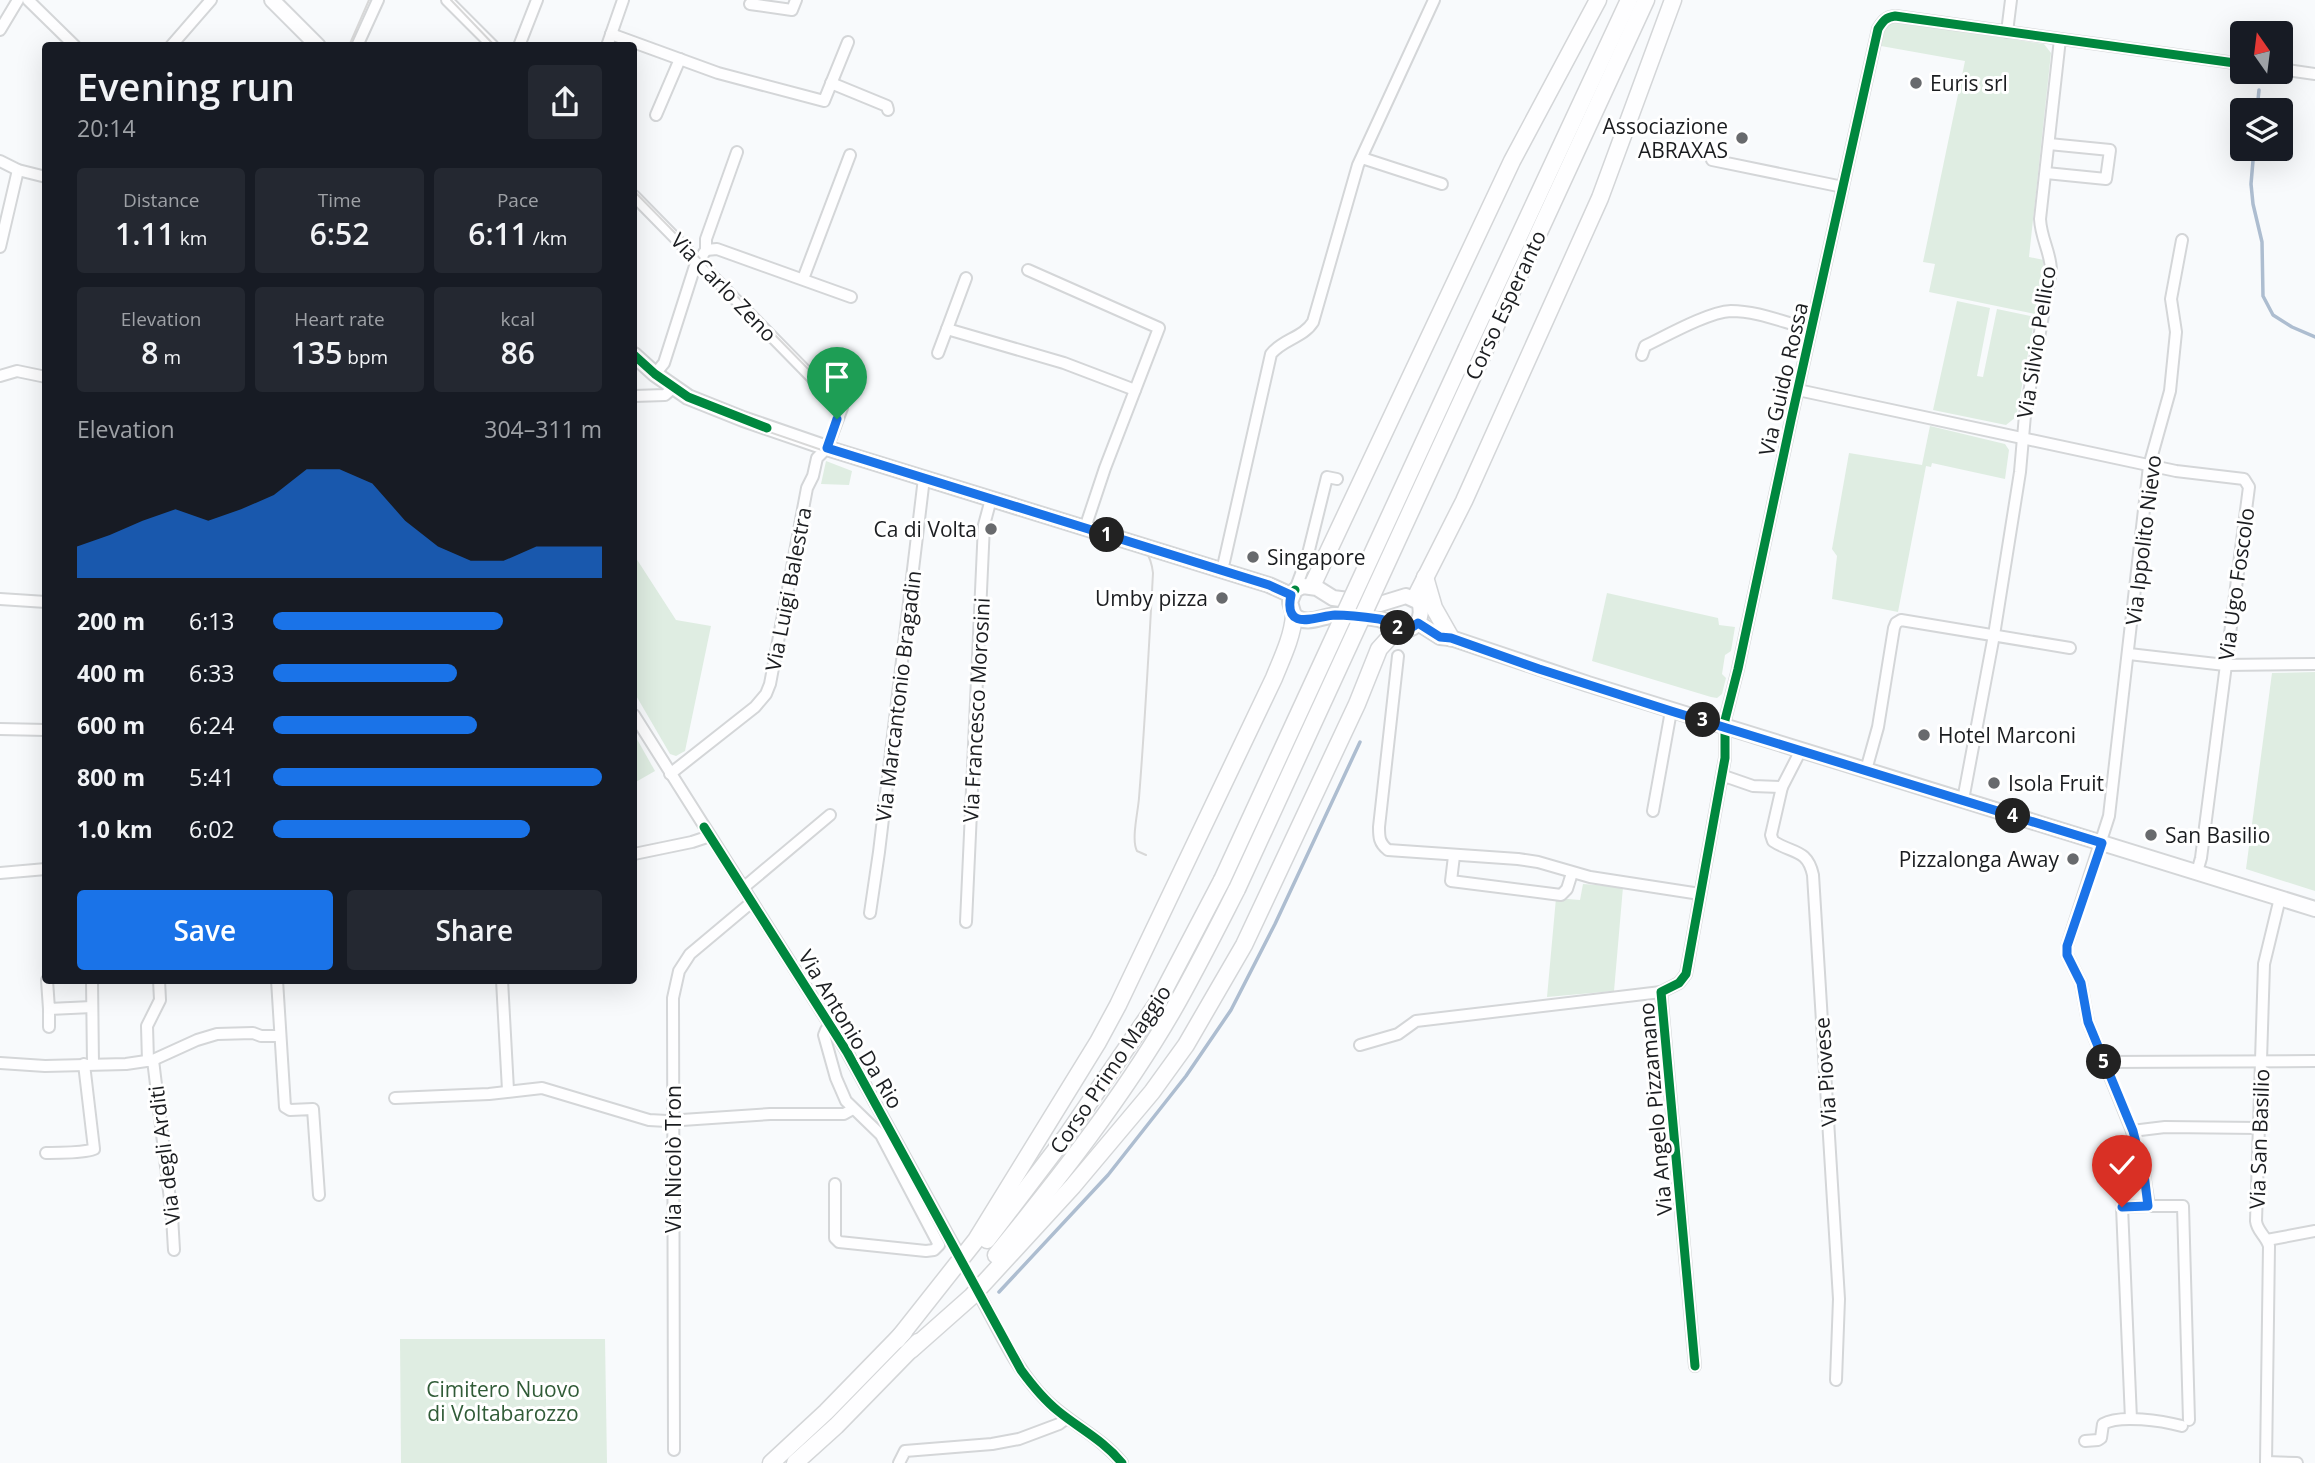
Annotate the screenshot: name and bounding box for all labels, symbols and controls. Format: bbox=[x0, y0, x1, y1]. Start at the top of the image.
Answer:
north arrow bbox=[2230, 21, 2292, 84]
map controls bbox=[2230, 21, 2293, 161]
text: Evening run bbox=[77, 60, 295, 112]
button: share bbox=[528, 65, 602, 139]
place label: Euris srl bbox=[1930, 69, 2008, 97]
marker: Euris srl bbox=[1908, 75, 1924, 91]
button: layers bbox=[2230, 98, 2293, 161]
text: 20:14 bbox=[77, 112, 136, 144]
place label: Associazione ABRAXAS bbox=[1603, 112, 1728, 164]
marker: Associazione ABRAXAS bbox=[1734, 130, 1750, 146]
text: Distance bbox=[123, 187, 199, 213]
text: Time bbox=[318, 187, 361, 213]
text: Pace bbox=[497, 187, 539, 213]
text: 1.11 bbox=[115, 213, 175, 254]
text: 6:52 bbox=[310, 213, 369, 254]
text: 6:11 bbox=[468, 213, 528, 254]
text: km bbox=[175, 225, 207, 251]
text: /km bbox=[528, 225, 567, 251]
street label: Corso Esperanto bbox=[1458, 226, 1552, 384]
street label: Via Carlo Zeno bbox=[665, 227, 783, 347]
street label: Via Silvio Pellico bbox=[2010, 264, 2062, 420]
street label: Via Guido Rossa bbox=[1752, 300, 1814, 458]
text: Elevation bbox=[121, 306, 202, 332]
text: Heart rate bbox=[294, 306, 385, 332]
text: kcal bbox=[501, 306, 535, 332]
text: 8 bbox=[141, 332, 158, 373]
text: 135 bbox=[291, 332, 342, 373]
text: 86 bbox=[501, 332, 535, 373]
text: m bbox=[158, 344, 181, 370]
text: bpm bbox=[342, 344, 388, 370]
pin bbox=[807, 347, 867, 419]
icon: arrive bbox=[818, 358, 856, 396]
text: Elevation bbox=[77, 413, 175, 445]
text: 304–311 m bbox=[484, 413, 602, 445]
street label: Via Ippolito Nievo bbox=[2119, 453, 2167, 627]
street label: Via Luigi Balestra bbox=[758, 505, 818, 673]
street label: Via Ugo Foscolo bbox=[2211, 506, 2261, 662]
place label: Ca di Volta bbox=[873, 515, 977, 543]
pin: 1 bbox=[1090, 518, 1124, 552]
marker: Ca di Volta bbox=[983, 521, 999, 537]
text: 1 bbox=[1101, 521, 1112, 547]
place label: Singapore bbox=[1267, 543, 1366, 571]
marker: Singapore bbox=[1245, 549, 1261, 565]
street label: Via Marcantonio Bragadin bbox=[869, 569, 927, 823]
place label: Umby pizza bbox=[1095, 584, 1208, 612]
marker: Umby pizza bbox=[1214, 590, 1230, 606]
street label: Via Francesco Morosini bbox=[956, 597, 996, 823]
text: 200 m bbox=[77, 605, 145, 637]
text: 6:13 bbox=[189, 605, 235, 637]
pin: 2 bbox=[1380, 610, 1416, 646]
text: 2 bbox=[1392, 614, 1403, 640]
text: 400 m bbox=[77, 657, 145, 689]
text: 6:33 bbox=[189, 657, 235, 689]
pin: 3 bbox=[1686, 702, 1720, 738]
text: 3 bbox=[1697, 706, 1708, 732]
text: 600 m bbox=[77, 709, 145, 741]
text: 6:24 bbox=[189, 709, 235, 741]
place label: Hotel Marconi bbox=[1938, 721, 2076, 749]
marker: Hotel Marconi bbox=[1916, 727, 1932, 743]
text: 800 m bbox=[77, 761, 145, 793]
text: 5:41 bbox=[189, 761, 235, 793]
place label: Isola Fruit bbox=[2008, 769, 2104, 797]
marker: Isola Fruit bbox=[1986, 775, 2002, 791]
pin: 4 bbox=[1996, 798, 2030, 834]
text: 4 bbox=[2007, 802, 2018, 828]
text: 1.0 km bbox=[77, 813, 153, 845]
text: 6:02 bbox=[189, 813, 235, 845]
place label: San Basilio bbox=[2165, 821, 2270, 849]
marker: San Basilio bbox=[2143, 827, 2159, 843]
place label: Pizzalonga Away bbox=[1899, 845, 2059, 873]
marker: Pizzalonga Away bbox=[2065, 851, 2081, 867]
button: Save bbox=[77, 890, 333, 970]
button: Share bbox=[347, 890, 602, 970]
street label: Via Antonio Da Rio bbox=[792, 944, 910, 1114]
street label: Corso Primo Maggio bbox=[1043, 979, 1177, 1159]
street label: Via Angelo Pizzamano bbox=[1632, 1001, 1678, 1217]
street label: Via Piovese bbox=[1807, 1016, 1843, 1128]
pin: 5 bbox=[2086, 1044, 2122, 1080]
text: 5 bbox=[2098, 1048, 2109, 1074]
street label: Via San Basilio bbox=[2243, 1068, 2275, 1210]
street label: Via degli Arditi bbox=[142, 1084, 186, 1226]
street label: Via Nicolò Tron bbox=[659, 1085, 687, 1233]
pin bbox=[2092, 1135, 2152, 1207]
icon: check bbox=[2103, 1146, 2141, 1184]
park label: Cimitero Nuovo di Voltabarozzo bbox=[426, 1375, 580, 1427]

